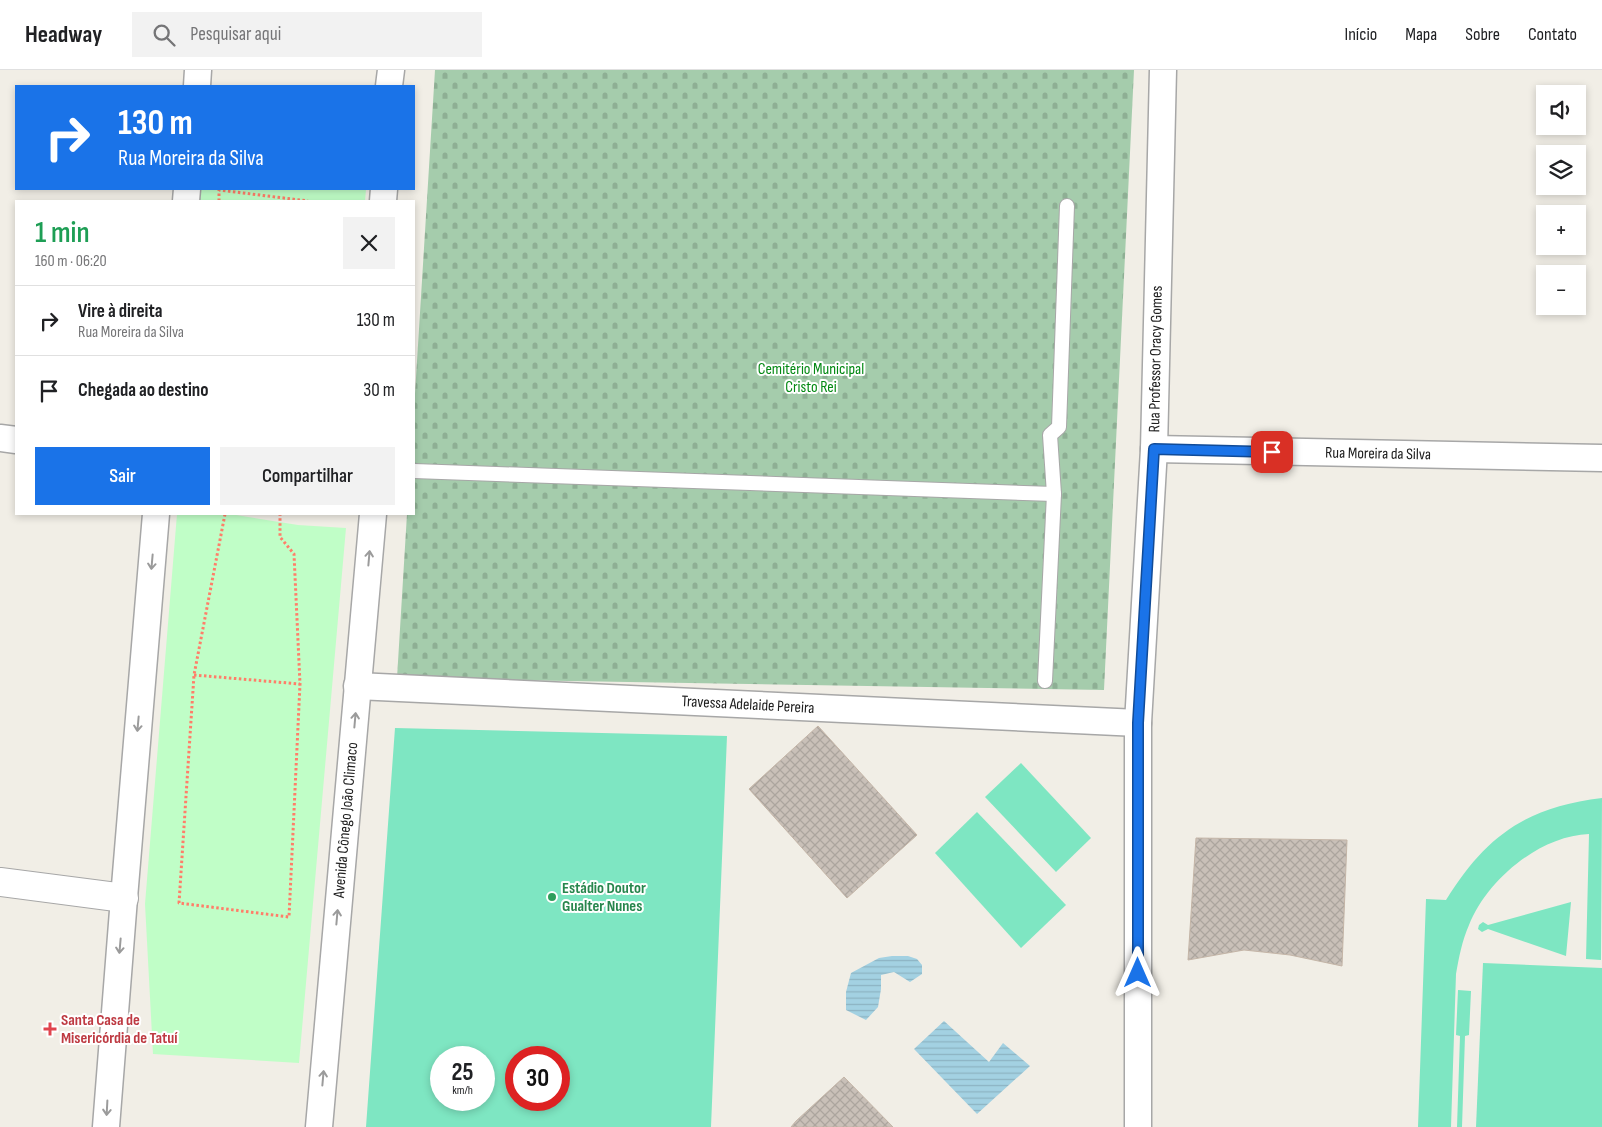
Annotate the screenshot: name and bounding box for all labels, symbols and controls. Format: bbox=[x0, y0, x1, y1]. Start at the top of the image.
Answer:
search box bbox=[132, 12, 482, 57]
text: Headway bbox=[25, 20, 102, 49]
icon: search bbox=[150, 21, 178, 49]
text: Pesquisar aqui bbox=[190, 23, 281, 46]
text: Início bbox=[1345, 24, 1377, 45]
text: Mapa bbox=[1405, 24, 1437, 45]
text: Sobre bbox=[1465, 24, 1500, 45]
text: Contato bbox=[1528, 24, 1577, 45]
map controls bbox=[1536, 85, 1586, 315]
button: sound bbox=[1536, 85, 1586, 135]
text: 130 m bbox=[118, 102, 193, 145]
icon: right bbox=[35, 105, 100, 170]
text: Rua Moreira da Silva bbox=[118, 145, 264, 172]
button: layers bbox=[1536, 145, 1586, 195]
button: + bbox=[1536, 205, 1586, 255]
text: 1 min bbox=[35, 215, 90, 251]
button: close bbox=[343, 217, 395, 269]
text: 160 m · 06:20 bbox=[35, 252, 107, 271]
button: − bbox=[1536, 265, 1586, 315]
street label: Rua Professor Oracy Gomes bbox=[1145, 285, 1167, 433]
text: Vire à direita bbox=[78, 300, 162, 323]
icon: right bbox=[35, 307, 63, 335]
text: 130 m bbox=[357, 309, 395, 332]
text: Rua Moreira da Silva bbox=[78, 323, 184, 342]
park label: Cemitério Municipal Cristo Rei bbox=[758, 360, 864, 397]
icon: arrive bbox=[35, 377, 63, 405]
text: Chegada ao destino bbox=[78, 379, 208, 402]
text: 30 m bbox=[363, 379, 395, 402]
pin bbox=[1251, 431, 1293, 473]
icon: arrive bbox=[1258, 438, 1286, 466]
street label: Rua Moreira da Silva bbox=[1325, 444, 1431, 464]
button: Sair bbox=[35, 447, 210, 505]
button: Compartilhar bbox=[220, 447, 395, 505]
one-way arrow bbox=[364, 550, 373, 566]
one-way arrow bbox=[147, 554, 157, 570]
street label: Travessa Adelaide Pereira bbox=[681, 692, 815, 718]
one-way arrow bbox=[350, 712, 360, 728]
one-way arrow bbox=[133, 716, 143, 732]
street label: Avenida Cônego João Climaco bbox=[330, 741, 362, 900]
place label: Estádio Doutor Gualter Nunes bbox=[562, 879, 646, 916]
marker: Estádio Doutor Gualter Nunes bbox=[546, 891, 558, 903]
one-way arrow bbox=[333, 909, 342, 925]
one-way arrow bbox=[115, 938, 124, 954]
position arrow bbox=[1111, 946, 1163, 998]
place label: Santa Casa de Misericórdia de Tatuí bbox=[61, 1011, 178, 1048]
marker: Santa Casa de Misericórdia de Tatuí bbox=[43, 1022, 57, 1036]
speed limit sign: 30 bbox=[505, 1046, 570, 1111]
text: 25 bbox=[452, 1057, 473, 1088]
one-way arrow bbox=[318, 1071, 328, 1087]
text: km/h bbox=[452, 1083, 473, 1098]
one-way arrow bbox=[103, 1100, 112, 1116]

